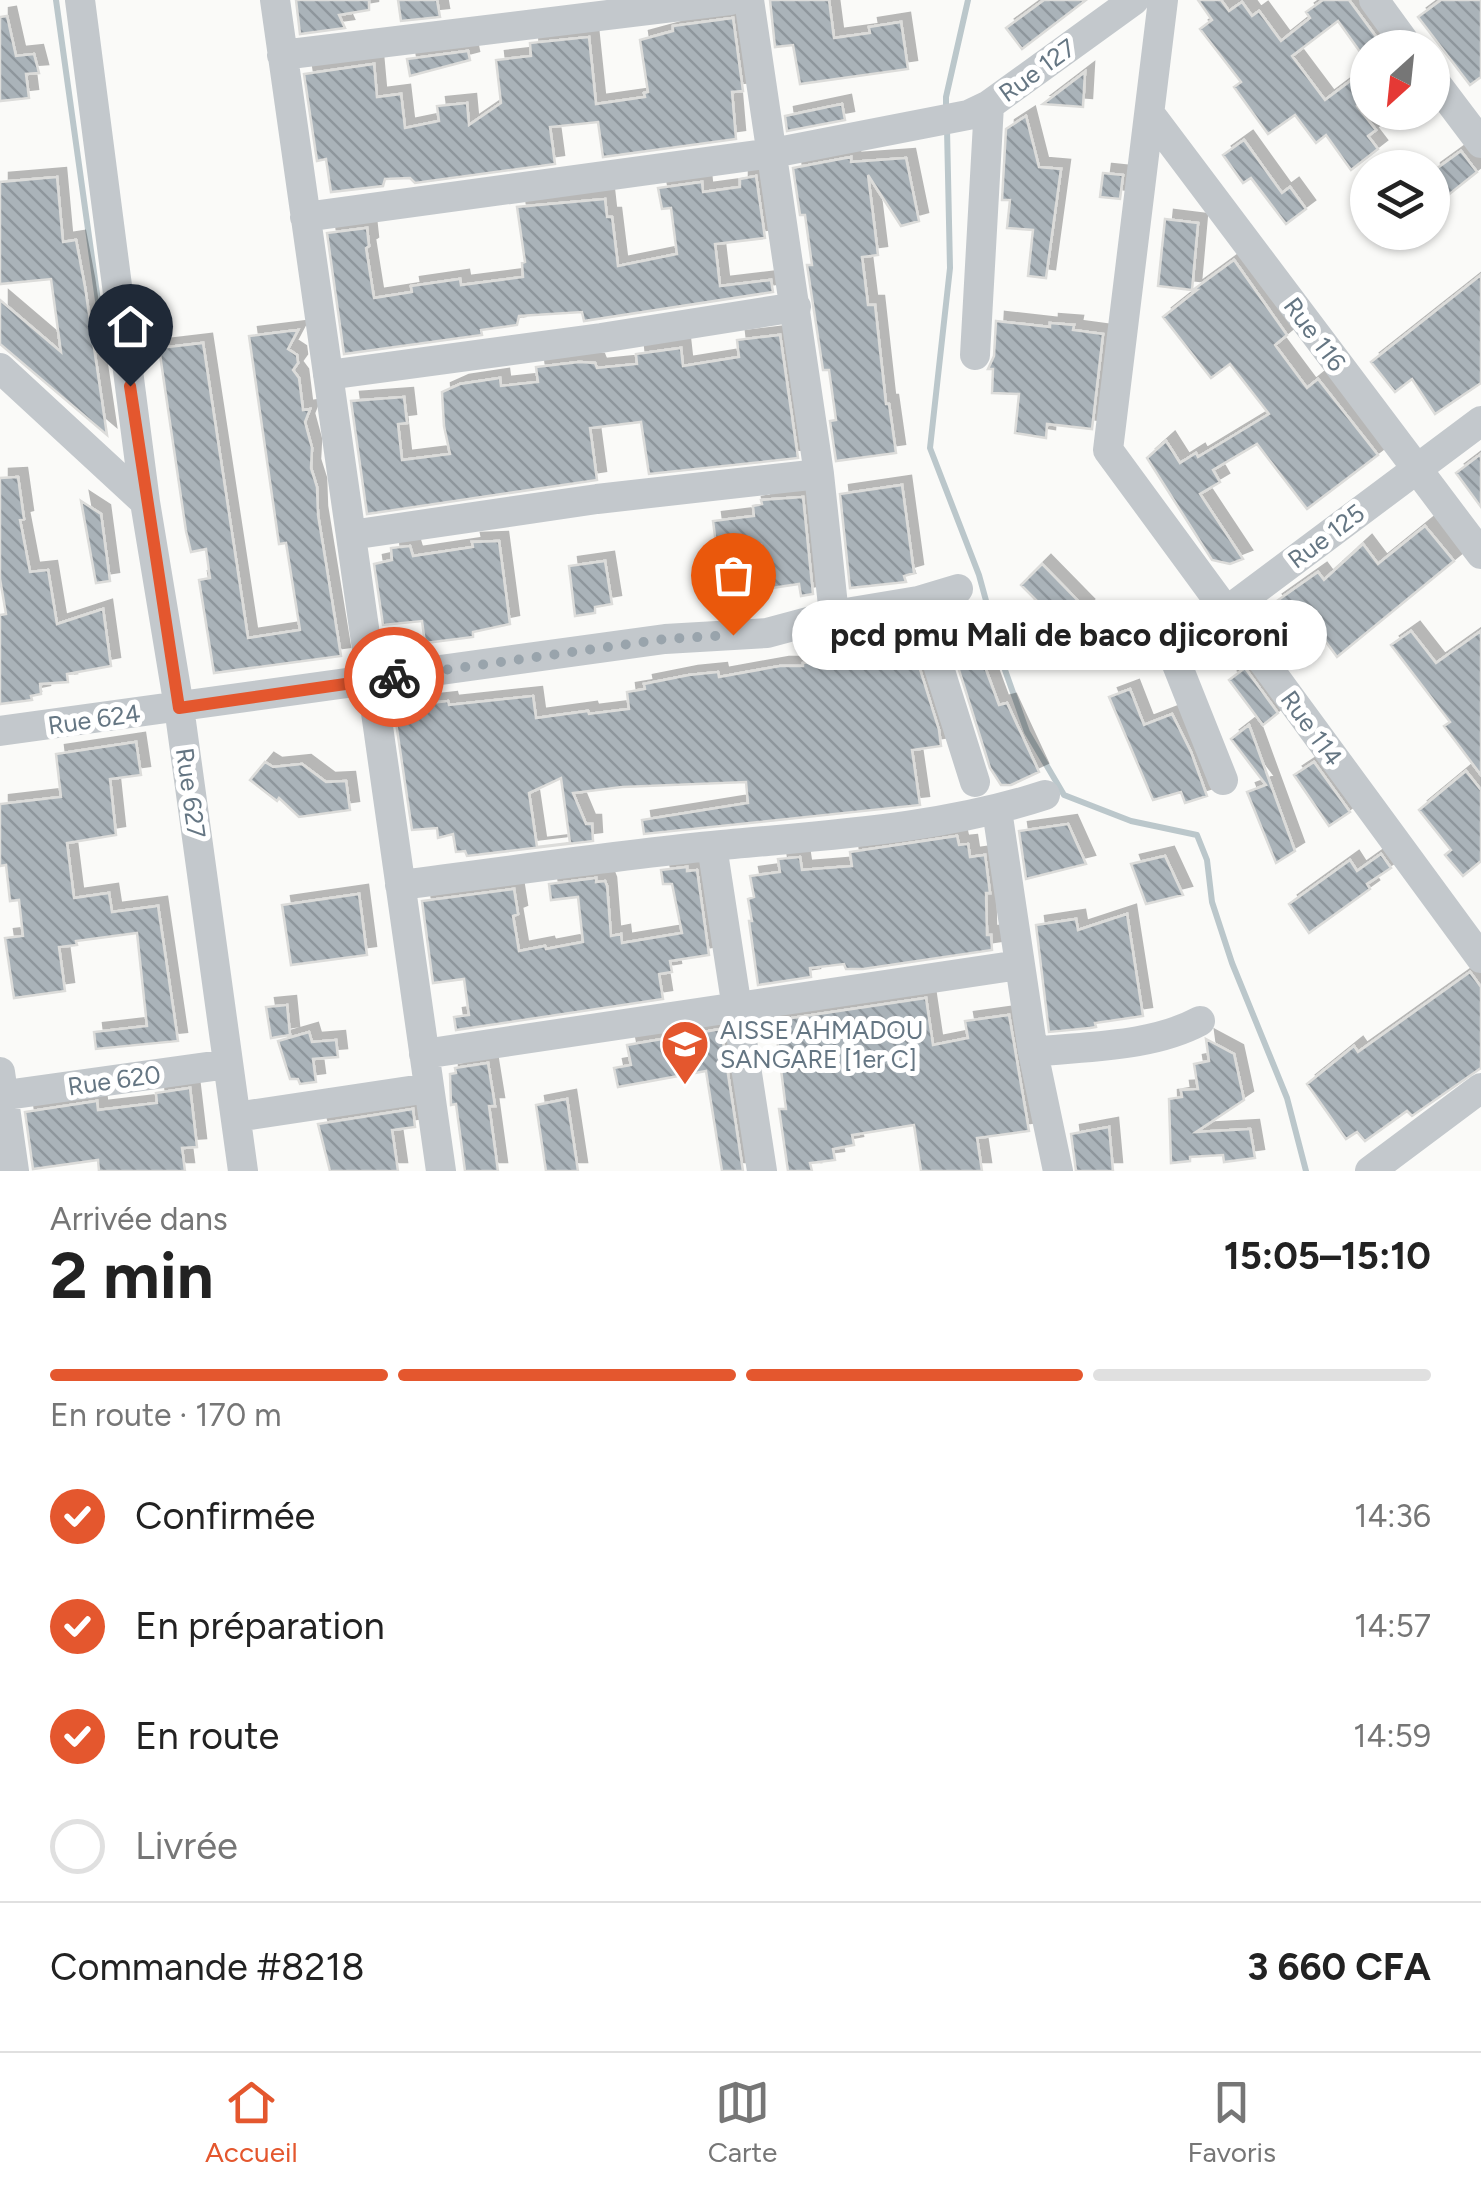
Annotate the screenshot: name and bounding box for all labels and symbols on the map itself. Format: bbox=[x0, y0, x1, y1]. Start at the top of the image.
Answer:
north arrow bbox=[1350, 30, 1450, 130]
street label: Rue 127 bbox=[993, 32, 1081, 108]
pin bbox=[88, 284, 173, 387]
street label: Rue 116 bbox=[1278, 291, 1352, 377]
street label: Rue 125 bbox=[1282, 498, 1370, 574]
pin bbox=[691, 533, 776, 636]
callout: pcd pmu Mali de baco djicoroni bbox=[793, 600, 1328, 670]
courier bbox=[344, 627, 444, 727]
street label: Rue 114 bbox=[1275, 685, 1349, 771]
street label: Rue 624 bbox=[46, 698, 142, 740]
street label: Rue 627 bbox=[170, 746, 212, 840]
place label: AISSE AHMADOU SANGARE [1er C] bbox=[720, 1015, 923, 1074]
school or university icon: AISSE AHMADOU SANGARE [1er C] bbox=[659, 1018, 711, 1086]
street label: Rue 620 bbox=[66, 1059, 162, 1101]

